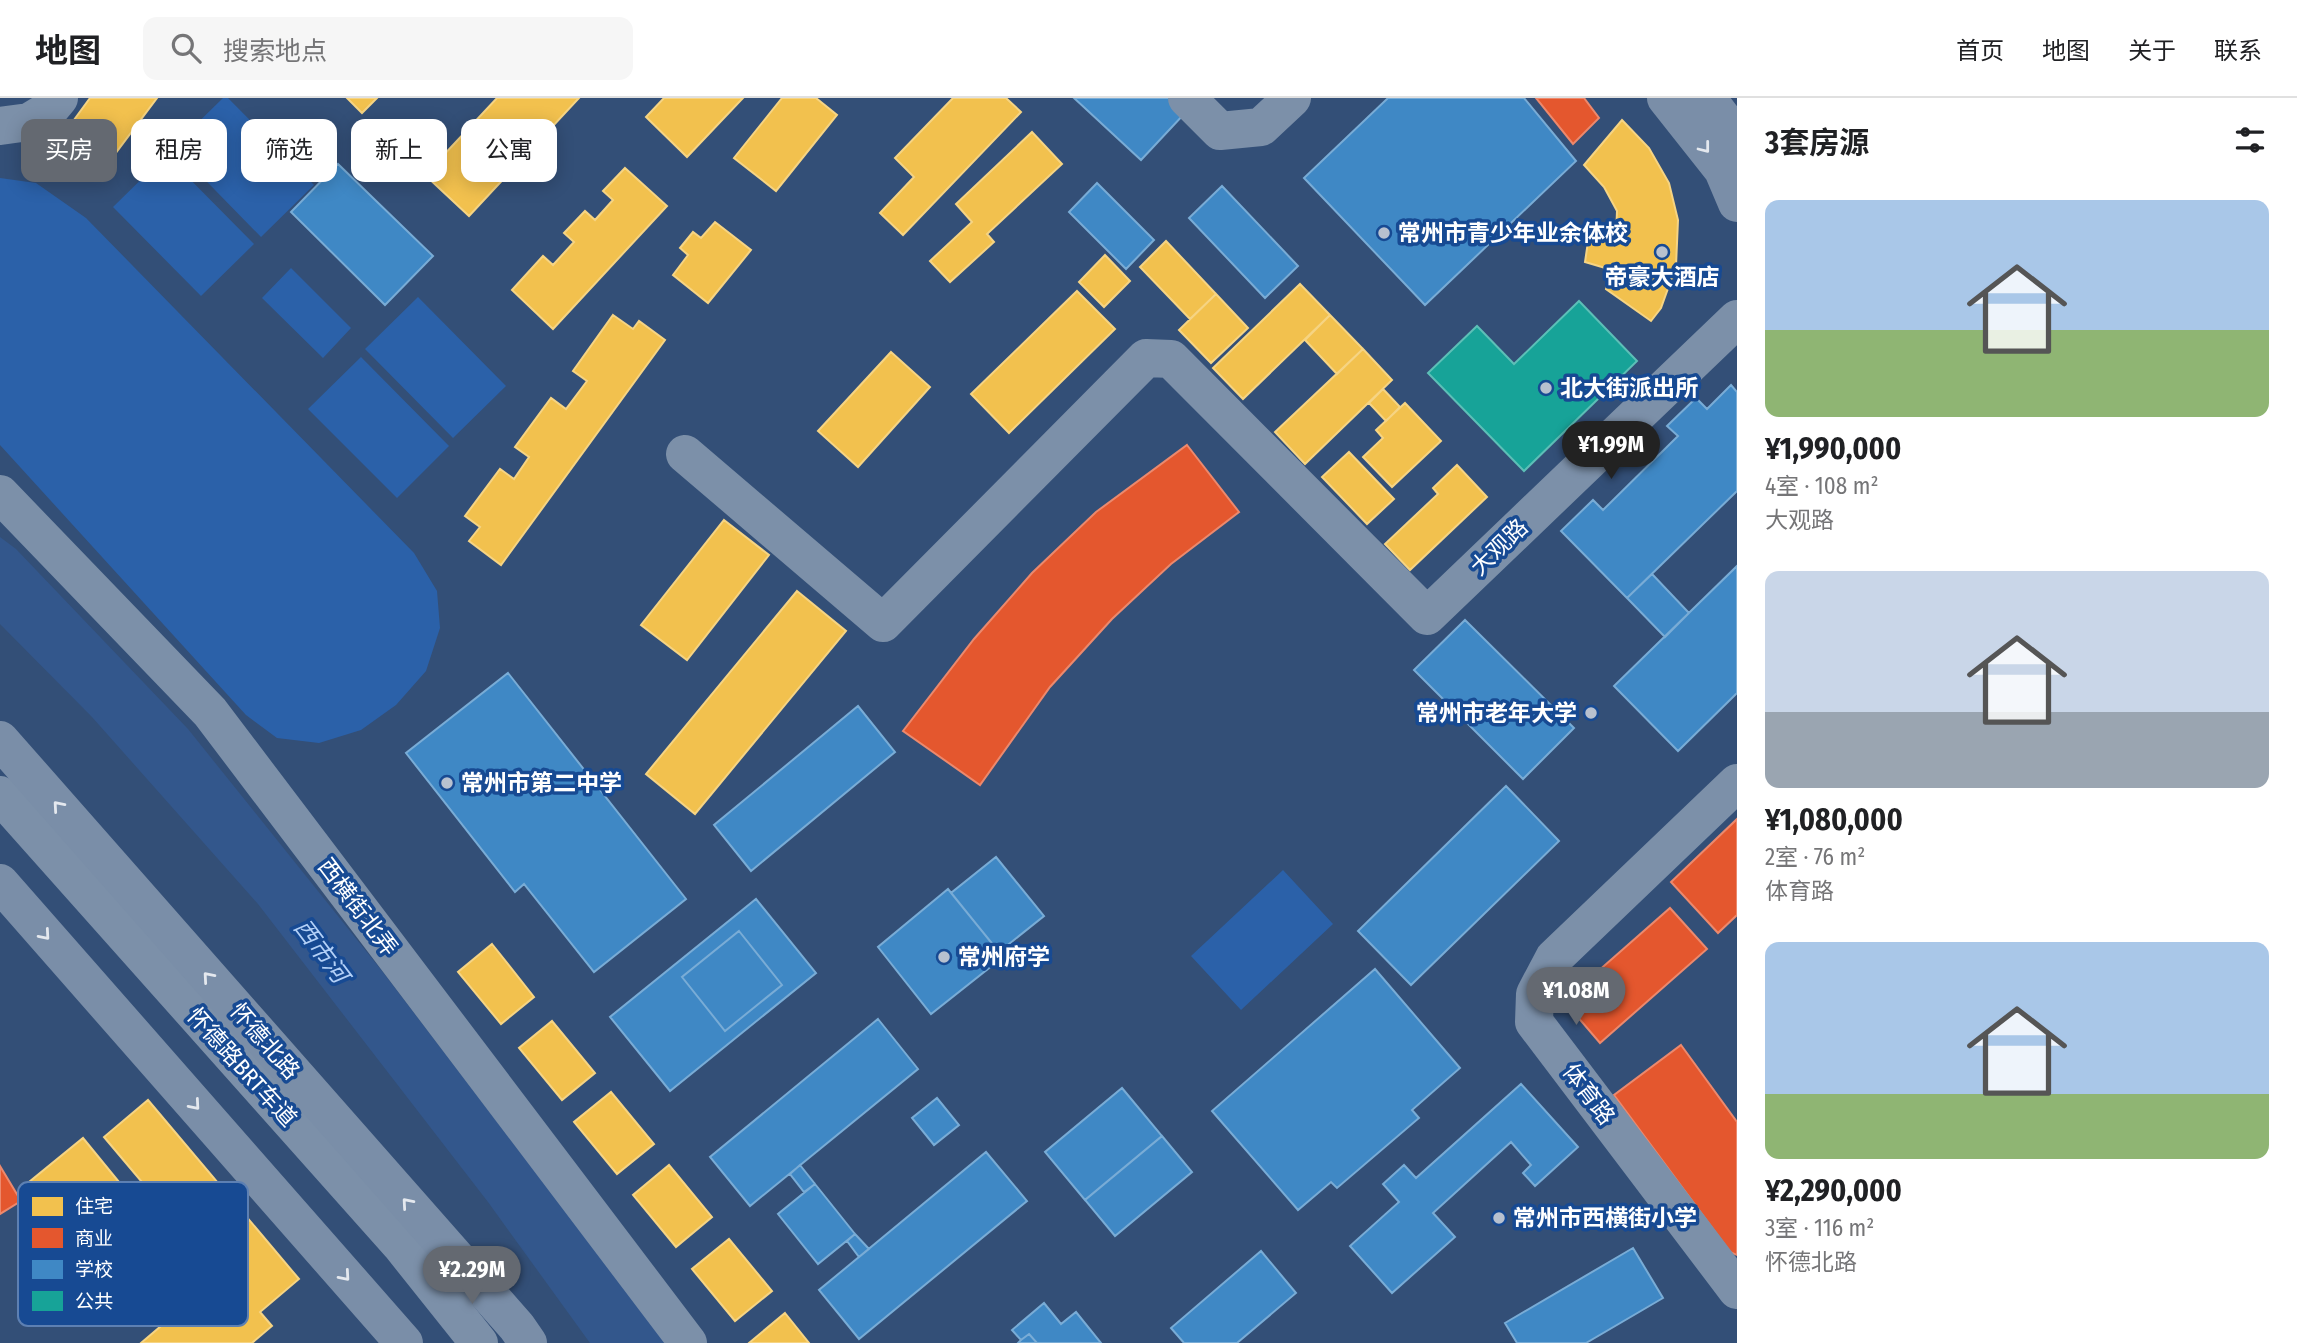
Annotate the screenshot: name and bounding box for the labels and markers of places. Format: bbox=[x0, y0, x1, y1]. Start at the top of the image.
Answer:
place label: 常州市青少年业余体校 bbox=[1398, 219, 1628, 247]
marker: 常州市青少年业余体校 bbox=[1376, 225, 1392, 241]
marker: 帝豪大酒店 bbox=[1654, 244, 1670, 260]
place label: 帝豪大酒店 bbox=[1605, 263, 1720, 291]
place label: 北大街派出所 bbox=[1560, 374, 1698, 402]
marker: 北大街派出所 bbox=[1538, 380, 1554, 396]
pin: ¥1.99M bbox=[1554, 422, 1668, 481]
place label: 常州市老年大学 bbox=[1416, 699, 1577, 727]
marker: 常州市老年大学 bbox=[1583, 705, 1599, 721]
place label: 常州市第二中学 bbox=[461, 769, 622, 797]
marker: 常州市第二中学 bbox=[439, 775, 455, 791]
place label: 常州府学 bbox=[958, 943, 1050, 971]
marker: 常州府学 bbox=[936, 949, 952, 965]
pin: ¥1.08M bbox=[1519, 968, 1633, 1027]
place label: 常州市西横街小学 bbox=[1513, 1204, 1697, 1232]
marker: 常州市西横街小学 bbox=[1491, 1210, 1507, 1226]
pin: ¥2.29M bbox=[415, 1246, 529, 1306]

